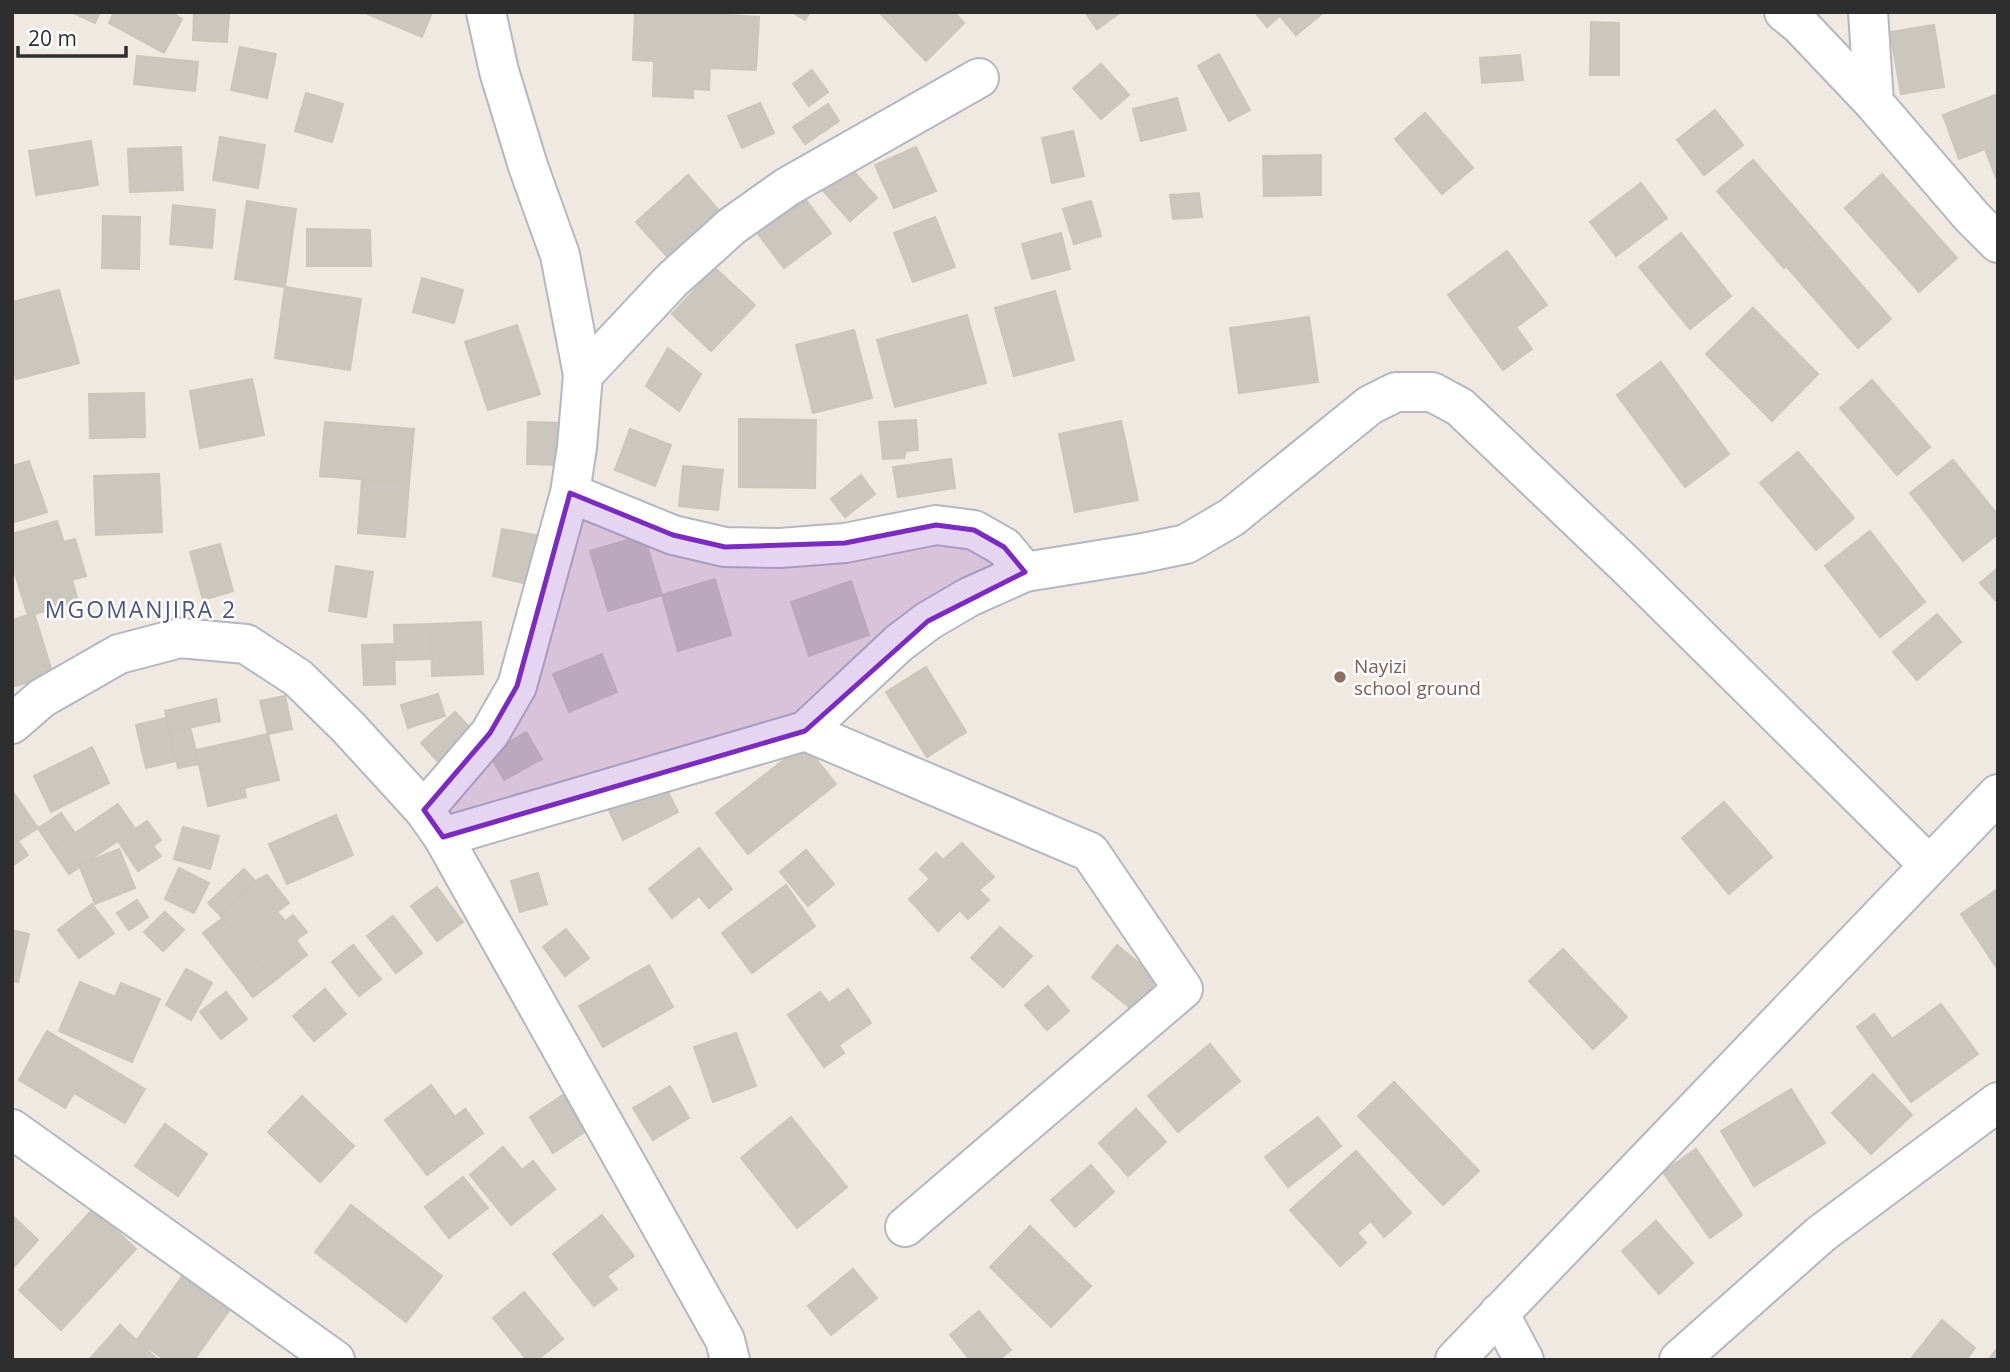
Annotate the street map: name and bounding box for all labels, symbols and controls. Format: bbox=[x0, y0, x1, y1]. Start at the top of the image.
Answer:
scale bar bbox=[18, 14, 126, 58]
text: 20 m bbox=[28, 24, 77, 52]
district label: MGOMANJIRA 2 bbox=[45, 593, 237, 625]
place label: Nayizi school ground bbox=[1354, 653, 1481, 701]
marker: Nayizi school ground bbox=[1332, 669, 1348, 685]

